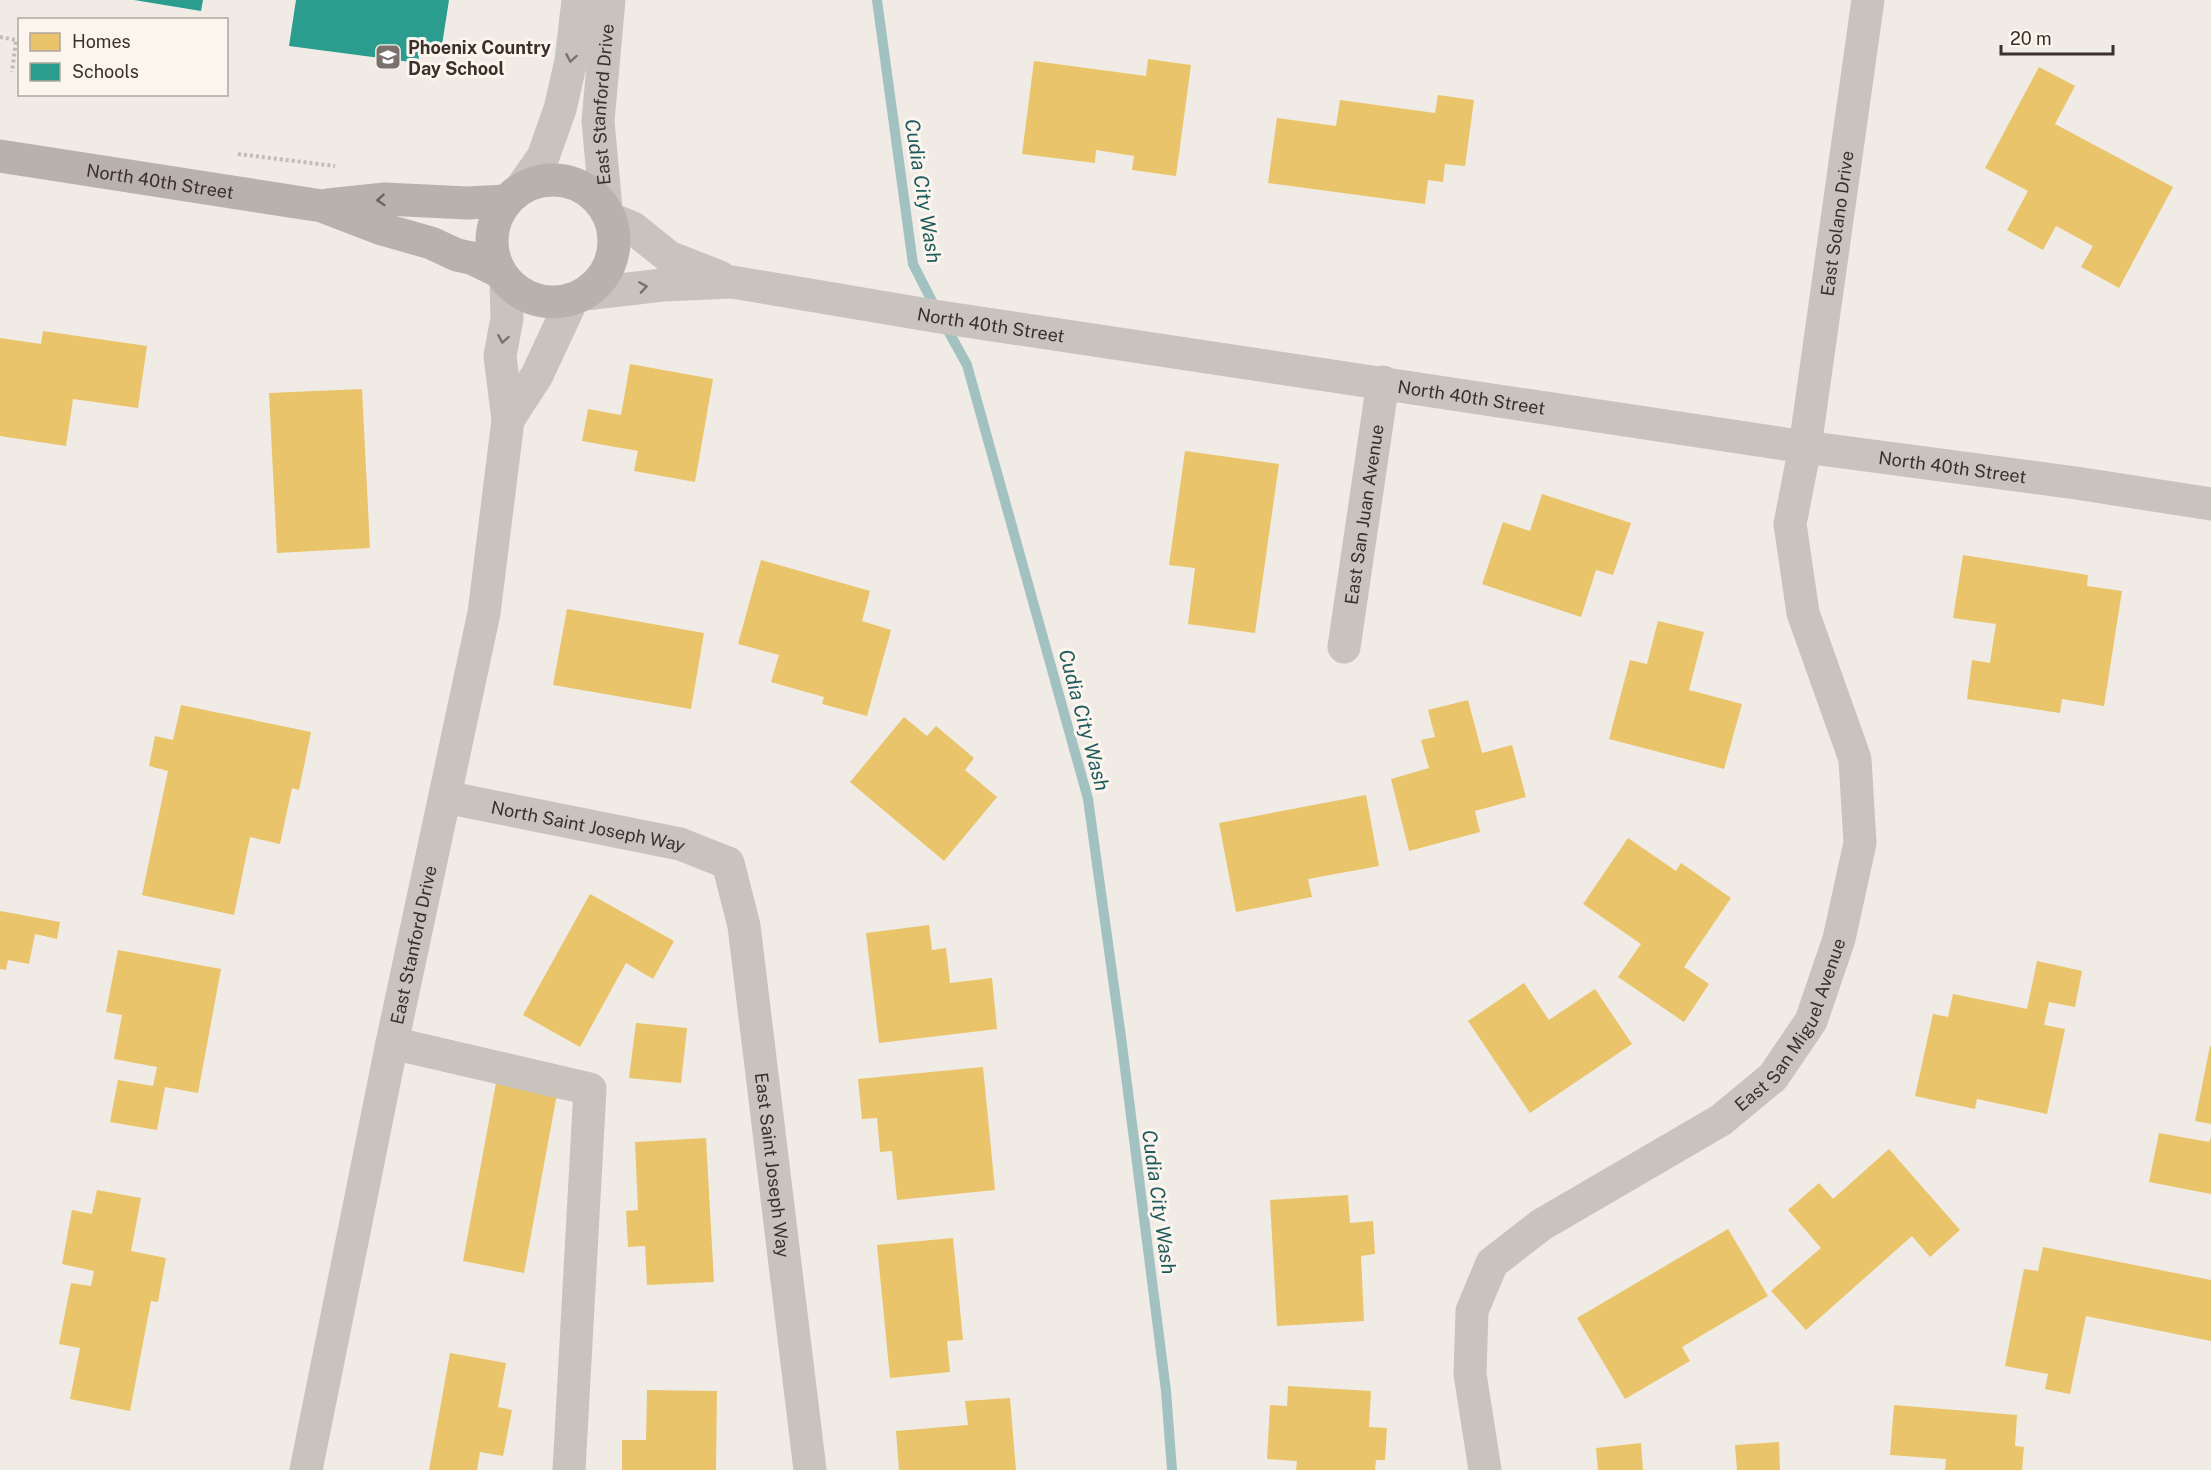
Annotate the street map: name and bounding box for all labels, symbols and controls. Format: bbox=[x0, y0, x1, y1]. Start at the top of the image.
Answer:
legend bbox=[18, 18, 228, 96]
scale bar bbox=[2001, 18, 2114, 56]
street label: East Stanford Drive bbox=[587, 23, 617, 186]
text: 20 m bbox=[2010, 28, 2052, 49]
text: Homes bbox=[72, 31, 131, 52]
place label: Phoenix Country Day School bbox=[408, 37, 551, 79]
school or university icon: Phoenix Country Day School bbox=[373, 42, 403, 72]
one-way arrow bbox=[565, 53, 578, 63]
text: Schools bbox=[72, 61, 139, 82]
water label: Cudia City Wash bbox=[900, 117, 946, 265]
street label: East Solano Drive bbox=[1816, 149, 1857, 298]
street label: North 40th Street bbox=[85, 159, 235, 203]
one-way arrow bbox=[376, 193, 385, 206]
one-way arrow bbox=[638, 282, 648, 294]
street label: North 40th Street bbox=[916, 303, 1066, 346]
one-way arrow bbox=[497, 334, 510, 344]
street label: North 40th Street bbox=[1396, 375, 1547, 418]
street label: East San Juan Avenue bbox=[1340, 423, 1387, 606]
street label: North 40th Street bbox=[1877, 446, 2028, 487]
water label: Cudia City Wash bbox=[1054, 646, 1114, 794]
street label: North Saint Joseph Way bbox=[489, 796, 689, 856]
street label: East Stanford Drive bbox=[386, 863, 440, 1026]
street label: East San Miguel Avenue bbox=[1730, 935, 1849, 1115]
street label: East Saint Joseph Way bbox=[751, 1071, 795, 1259]
water label: Cudia City Wash bbox=[1137, 1128, 1181, 1276]

